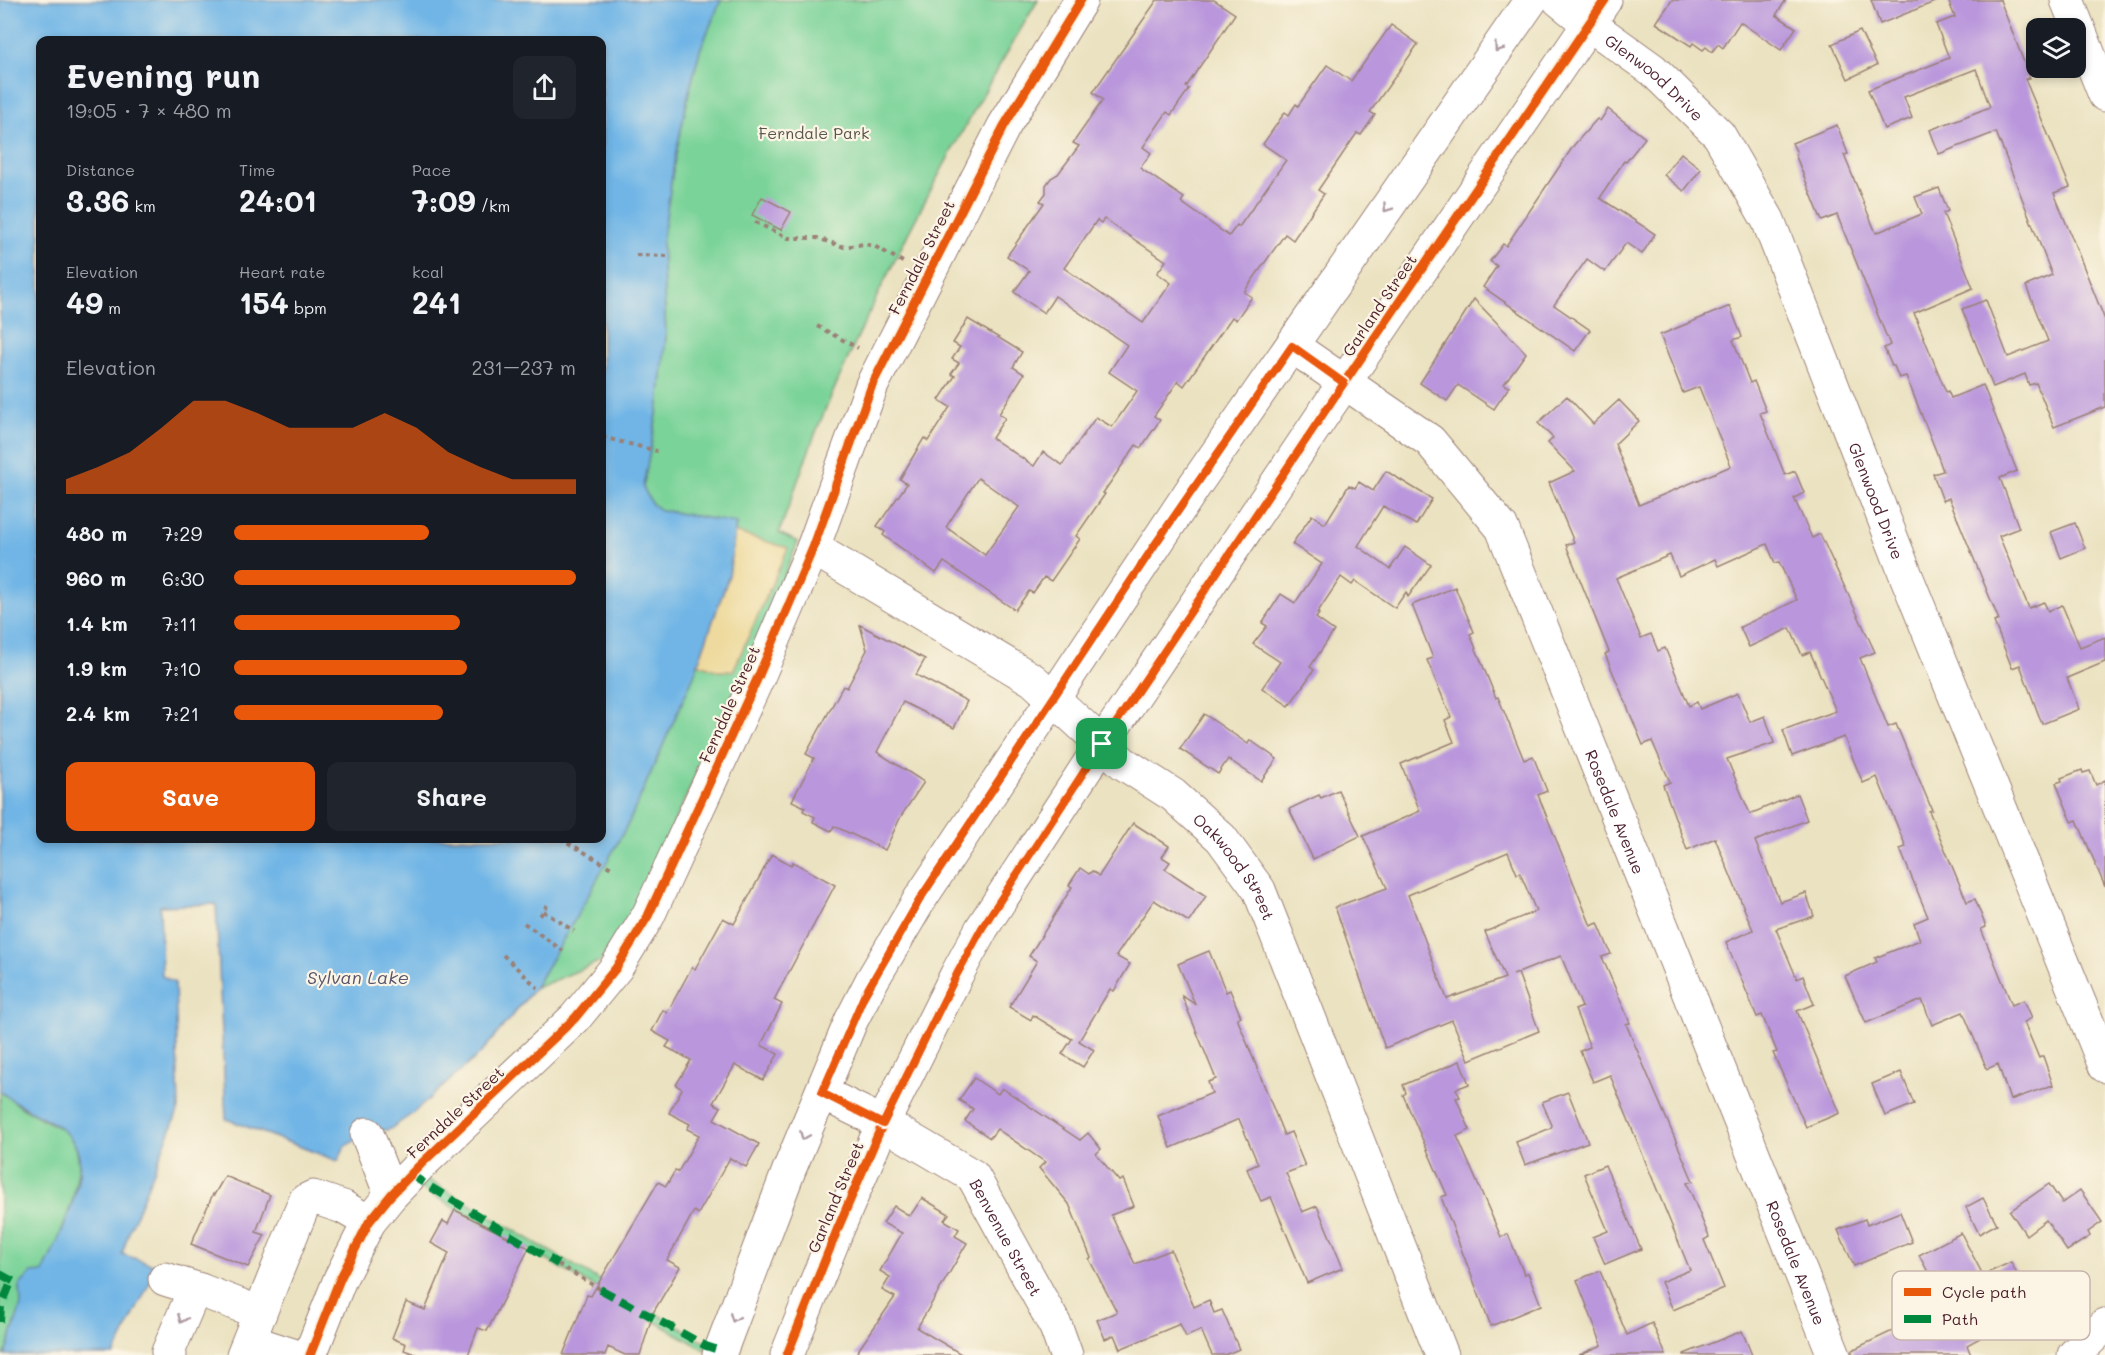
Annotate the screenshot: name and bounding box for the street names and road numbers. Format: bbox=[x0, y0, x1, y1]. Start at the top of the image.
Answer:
street label: Glenwood Drive bbox=[1601, 29, 1709, 125]
street label: Ferndale Street bbox=[883, 196, 959, 318]
street label: Garland Street bbox=[1337, 250, 1421, 360]
street label: Glenwood Drive bbox=[1845, 439, 1909, 562]
street label: Ferndale Street bbox=[694, 642, 764, 766]
street label: Rosedale Avenue bbox=[1581, 746, 1650, 877]
street label: Oakwood Street bbox=[1189, 808, 1280, 923]
street label: Ferndale Street bbox=[402, 1061, 508, 1163]
street label: Garland Street bbox=[802, 1138, 868, 1256]
street label: Benvenue Street bbox=[966, 1175, 1047, 1299]
street label: Rosedale Avenue bbox=[1763, 1197, 1831, 1328]

